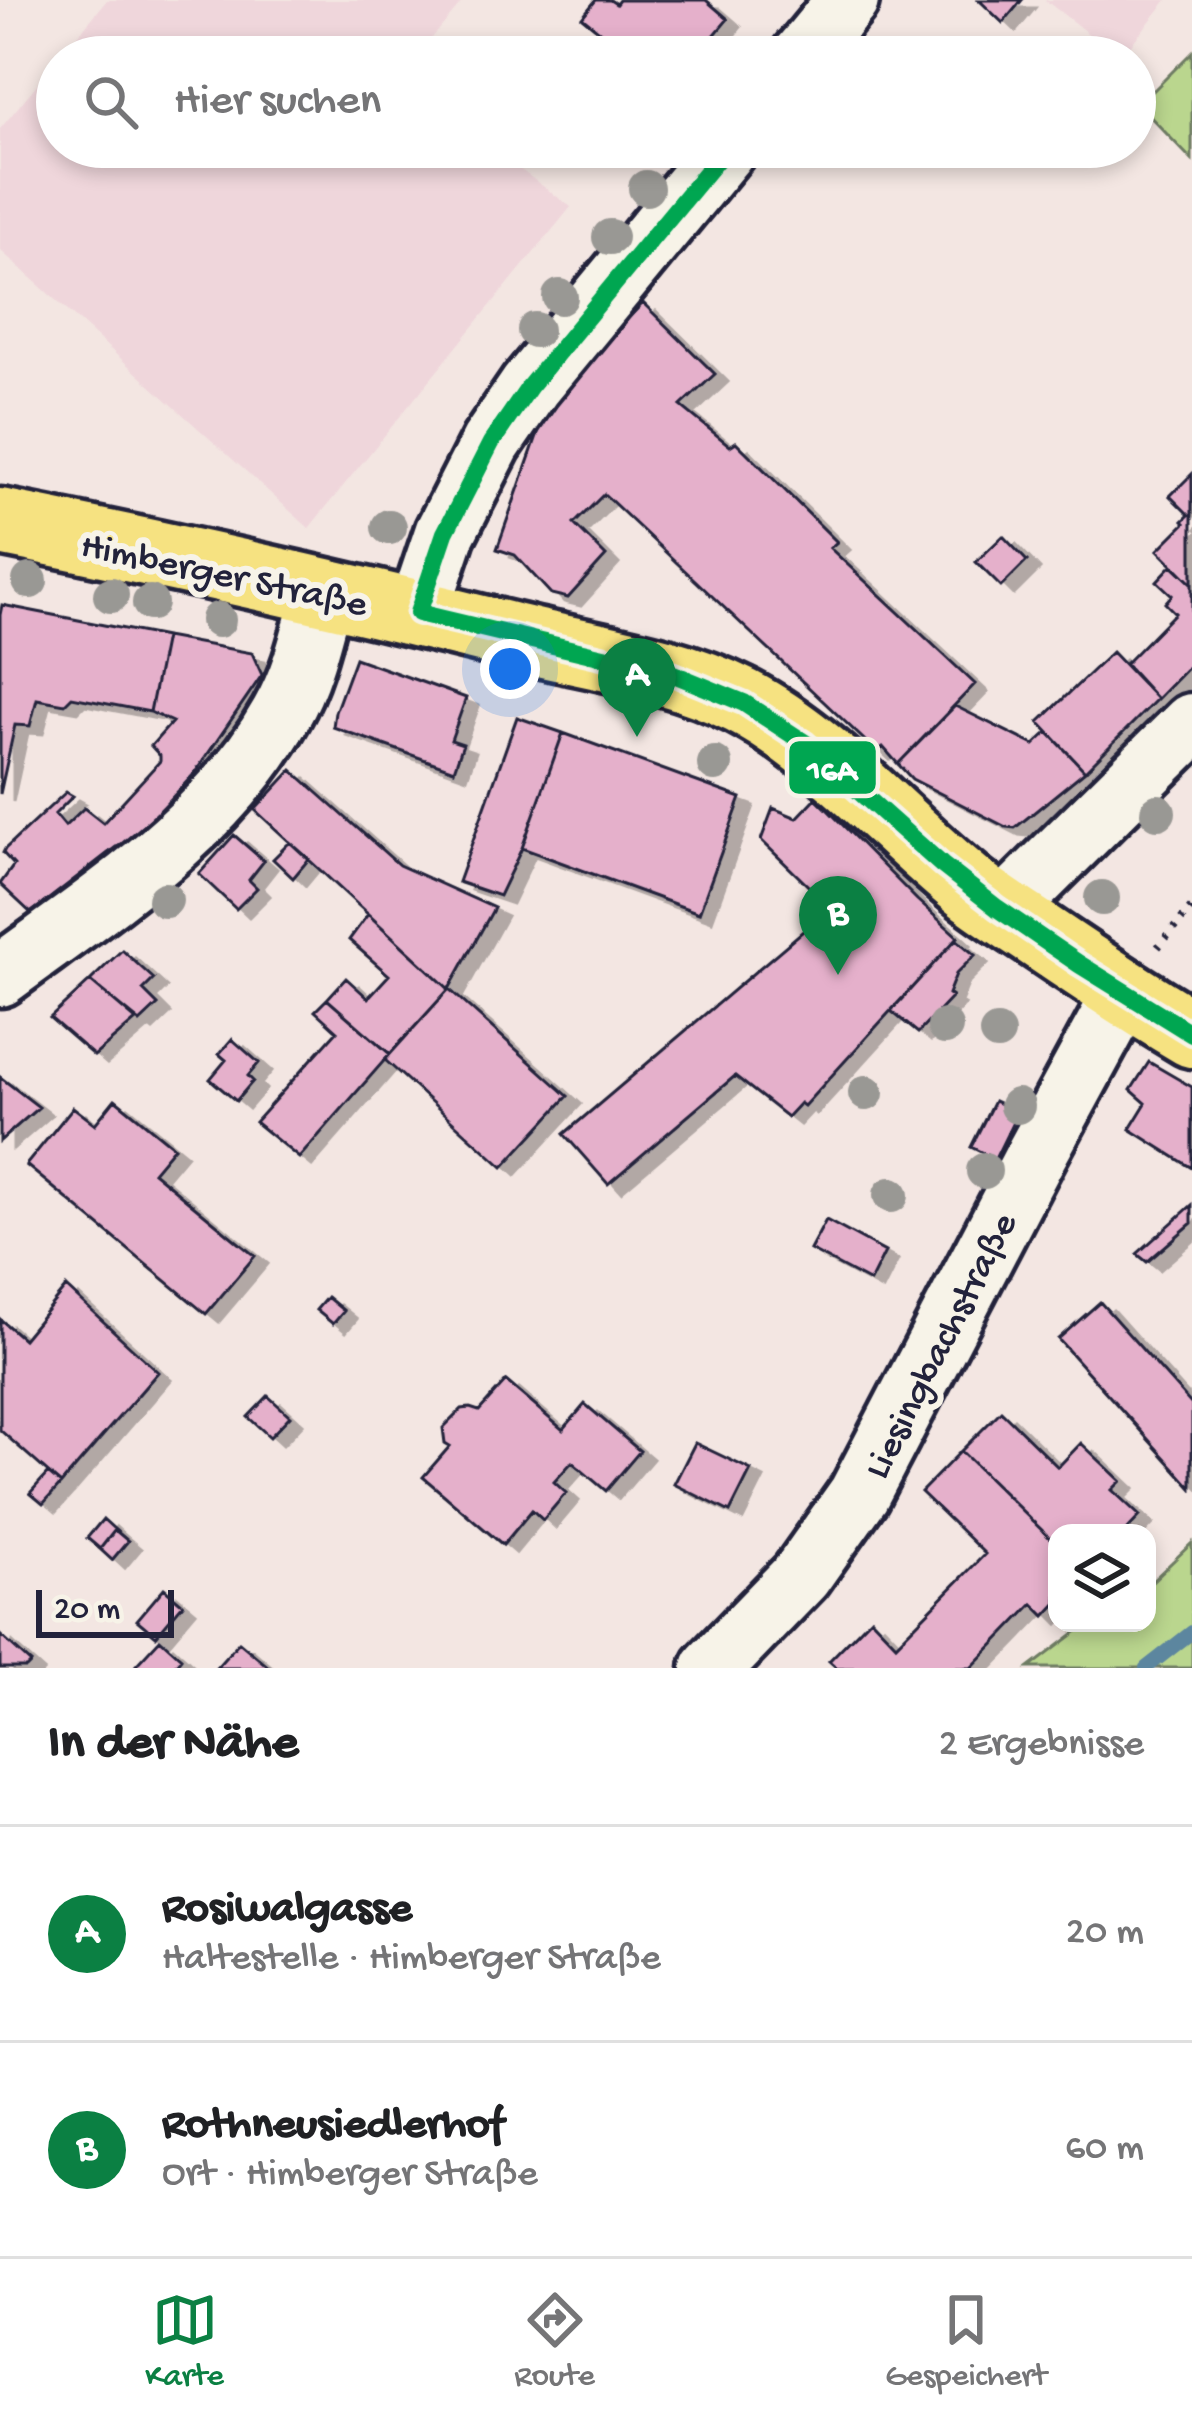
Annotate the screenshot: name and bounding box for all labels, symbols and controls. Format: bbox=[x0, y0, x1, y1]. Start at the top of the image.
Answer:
search box bbox=[36, 36, 1156, 168]
icon: search bbox=[78, 69, 144, 135]
text: Hier suchen bbox=[174, 76, 381, 129]
street label: Himberger Straße bbox=[76, 525, 372, 631]
pin: A bbox=[598, 638, 676, 737]
your location bbox=[480, 639, 540, 699]
line badge: 16A bbox=[787, 739, 878, 796]
text: 16A bbox=[806, 754, 859, 792]
pin: B bbox=[799, 876, 877, 975]
street label: Liesingbachstraße bbox=[856, 1206, 1031, 1488]
map controls bbox=[1048, 1524, 1156, 1632]
button: layers bbox=[1048, 1524, 1156, 1632]
scale bar bbox=[36, 1584, 174, 1637]
text: 20 m bbox=[54, 1592, 120, 1630]
text: In der Nähe bbox=[48, 1716, 298, 1776]
text: 2 Ergebnisse bbox=[939, 1723, 1144, 1769]
text: Rosiwalgasse bbox=[162, 1884, 412, 1937]
text: A bbox=[75, 1911, 99, 1957]
text: 20 m bbox=[1066, 1911, 1144, 1957]
text: Haltestelle · Himberger Straße bbox=[162, 1937, 661, 1983]
text: Rothneusiedlerhof bbox=[162, 2100, 503, 2153]
text: B bbox=[77, 2127, 97, 2173]
text: 60 m bbox=[1065, 2127, 1144, 2173]
text: Ort · Himberger Straße bbox=[162, 2153, 538, 2199]
tab: Karte bbox=[145, 2287, 224, 2397]
tab: Route bbox=[514, 2287, 595, 2397]
tab: Gespeichert bbox=[885, 2287, 1047, 2397]

